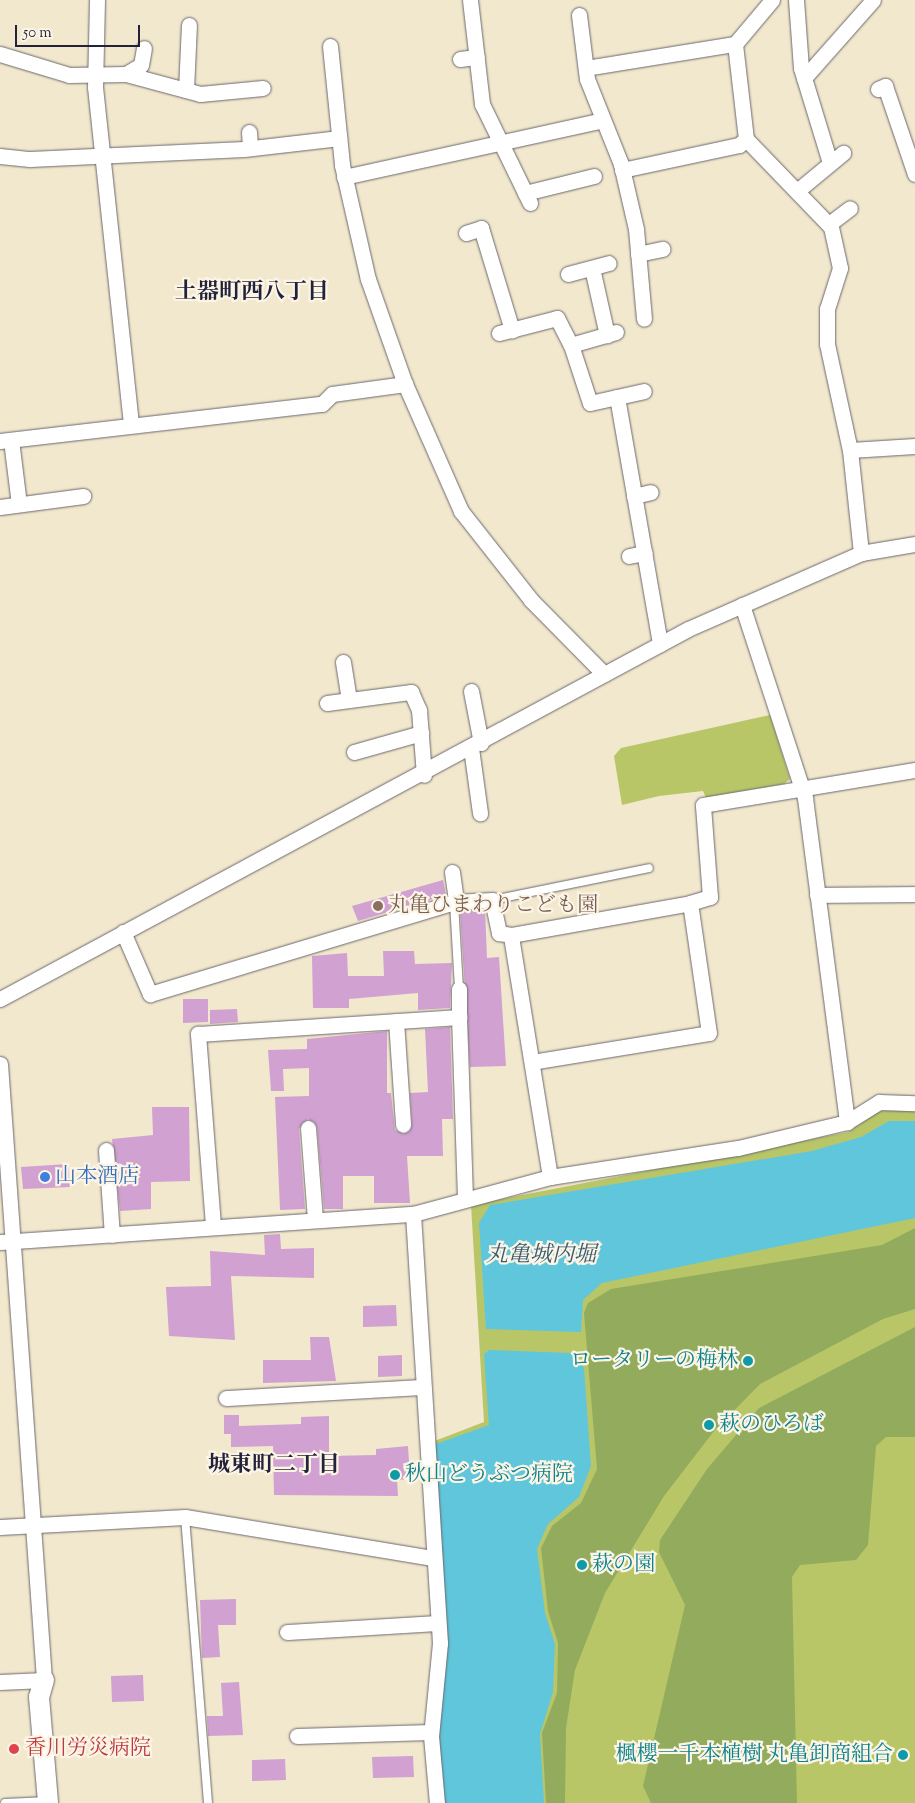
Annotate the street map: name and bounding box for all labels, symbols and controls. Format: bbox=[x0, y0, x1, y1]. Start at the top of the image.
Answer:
scale bar bbox=[18, 15, 142, 47]
text: 50 m bbox=[23, 23, 52, 44]
district label: 土器町西八丁目 bbox=[175, 281, 329, 307]
place label: 丸亀ひまわりこども園 bbox=[388, 893, 598, 919]
marker: 丸亀ひまわりこども園 bbox=[372, 900, 384, 912]
place label: 山本酒店 bbox=[55, 1164, 139, 1190]
marker: 山本酒店 bbox=[39, 1171, 51, 1183]
water label: 丸亀城内堀 bbox=[486, 1244, 596, 1270]
place label: ロータリーの梅林 bbox=[570, 1348, 738, 1374]
marker: ロータリーの梅林 bbox=[742, 1355, 754, 1367]
place label: 萩のひろば bbox=[719, 1412, 824, 1438]
marker: 萩のひろば bbox=[703, 1419, 715, 1431]
district label: 城東町二丁目 bbox=[208, 1454, 340, 1480]
place label: 秋山どうぶつ病院 bbox=[405, 1462, 573, 1488]
marker: 秋山どうぶつ病院 bbox=[389, 1469, 401, 1481]
place label: 萩の園 bbox=[592, 1552, 655, 1578]
marker: 萩の園 bbox=[576, 1559, 588, 1571]
place label: 香川労災病院 bbox=[25, 1736, 151, 1762]
marker: 香川労災病院 bbox=[7, 1742, 21, 1756]
place label: 楓櫻一千本植樹 丸亀卸商組合 bbox=[616, 1742, 893, 1768]
marker: 楓櫻一千本植樹 丸亀卸商組合 bbox=[897, 1749, 909, 1761]

